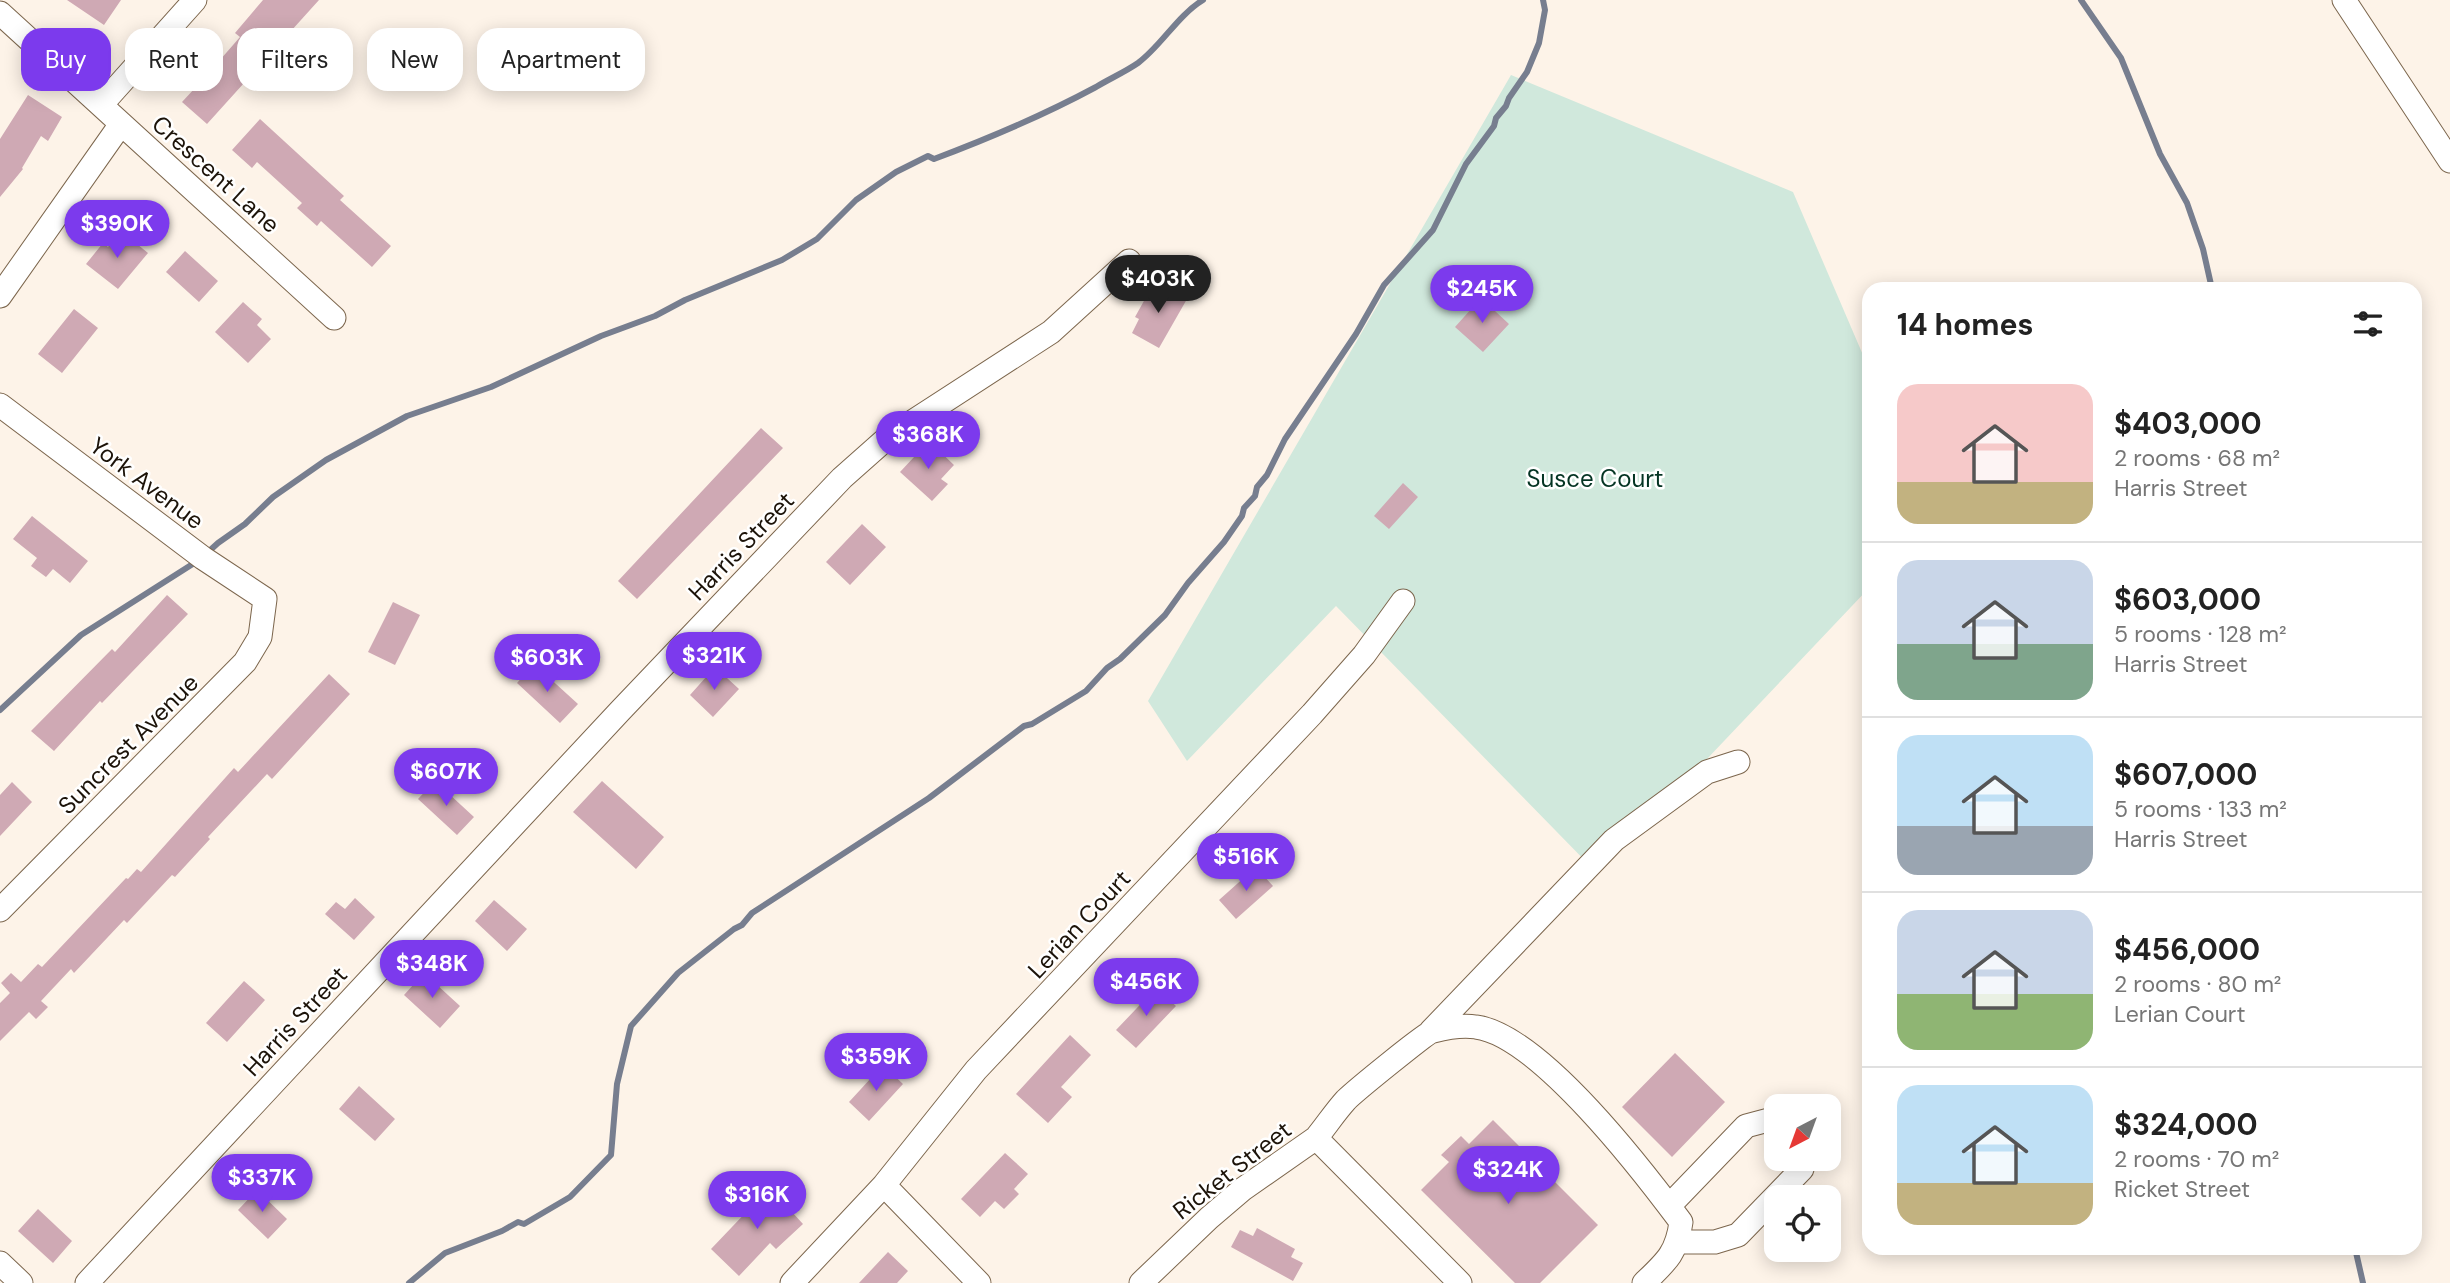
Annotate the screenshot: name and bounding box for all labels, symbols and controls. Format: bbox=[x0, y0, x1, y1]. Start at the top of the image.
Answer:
chip: Buy bbox=[21, 28, 111, 91]
chip: Rent bbox=[125, 28, 223, 91]
chip: Filters bbox=[237, 28, 353, 91]
chip: New bbox=[367, 28, 463, 91]
chip: Apartment bbox=[477, 28, 645, 91]
street label: Crescent Lane bbox=[146, 108, 286, 240]
pin: $390K bbox=[68, 201, 166, 260]
text: $390K bbox=[80, 208, 154, 238]
pin: $403K bbox=[1109, 256, 1207, 315]
text: $403K bbox=[1121, 263, 1195, 293]
pin: $245K bbox=[1433, 266, 1531, 325]
text: $245K bbox=[1446, 273, 1518, 303]
text: 14 homes bbox=[1897, 305, 2034, 344]
icon: filters bbox=[2349, 305, 2387, 343]
text: $403,000 bbox=[2114, 404, 2262, 443]
pin: $368K bbox=[879, 412, 977, 471]
icon: home bbox=[1953, 412, 2037, 496]
text: $368K bbox=[892, 419, 964, 449]
street label: York Avenue bbox=[84, 430, 210, 536]
text: 2 rooms · 68 m² bbox=[2114, 443, 2280, 473]
park label: Susce Court bbox=[1527, 463, 1663, 494]
text: Harris Street bbox=[2114, 473, 2248, 503]
street label: Harris Street bbox=[681, 485, 801, 607]
text: $603,000 bbox=[2114, 580, 2261, 619]
icon: home bbox=[1953, 588, 2037, 672]
text: 5 rooms · 128 m² bbox=[2114, 619, 2287, 649]
pin: $321K bbox=[665, 632, 763, 692]
pin: $603K bbox=[498, 634, 596, 694]
text: $321K bbox=[682, 640, 746, 670]
text: $603K bbox=[510, 642, 584, 672]
text: Harris Street bbox=[2114, 649, 2248, 679]
street label: Suncrest Avenue bbox=[51, 667, 205, 821]
pin: $607K bbox=[397, 748, 495, 808]
text: $607,000 bbox=[2114, 755, 2257, 794]
text: $607K bbox=[410, 756, 482, 786]
icon: home bbox=[1953, 763, 2037, 847]
text: 5 rooms · 133 m² bbox=[2114, 794, 2287, 824]
text: Harris Street bbox=[2114, 824, 2248, 854]
pin: $516K bbox=[1197, 834, 1295, 893]
text: $516K bbox=[1213, 841, 1279, 871]
street label: Lerian Court bbox=[1021, 863, 1137, 985]
text: $456,000 bbox=[2114, 930, 2260, 969]
icon: home bbox=[1953, 938, 2037, 1022]
pin: $348K bbox=[383, 940, 481, 1000]
text: $348K bbox=[396, 948, 468, 978]
pin: $456K bbox=[1097, 958, 1195, 1018]
street label: Harris Street bbox=[236, 959, 354, 1083]
text: $456K bbox=[1110, 966, 1182, 996]
text: 2 rooms · 80 m² bbox=[2114, 969, 2281, 999]
text: Lerian Court bbox=[2114, 999, 2245, 1029]
pin: $359K bbox=[827, 1034, 925, 1093]
text: $359K bbox=[840, 1041, 912, 1071]
north arrow bbox=[1764, 1094, 1841, 1171]
map controls bbox=[1764, 1094, 1841, 1262]
text: $324,000 bbox=[2114, 1105, 2258, 1144]
icon: home bbox=[1953, 1113, 2037, 1197]
street label: Ricket Street bbox=[1167, 1114, 1297, 1226]
text: 2 rooms · 70 m² bbox=[2114, 1144, 2279, 1174]
pin: $324K bbox=[1459, 1146, 1557, 1206]
pin: $337K bbox=[213, 1154, 311, 1214]
text: $324K bbox=[1473, 1154, 1543, 1184]
text: $337K bbox=[228, 1162, 296, 1192]
pin: $316K bbox=[708, 1172, 806, 1231]
text: Ricket Street bbox=[2114, 1174, 2250, 1204]
text: $316K bbox=[724, 1179, 790, 1209]
button: locate bbox=[1764, 1185, 1841, 1262]

